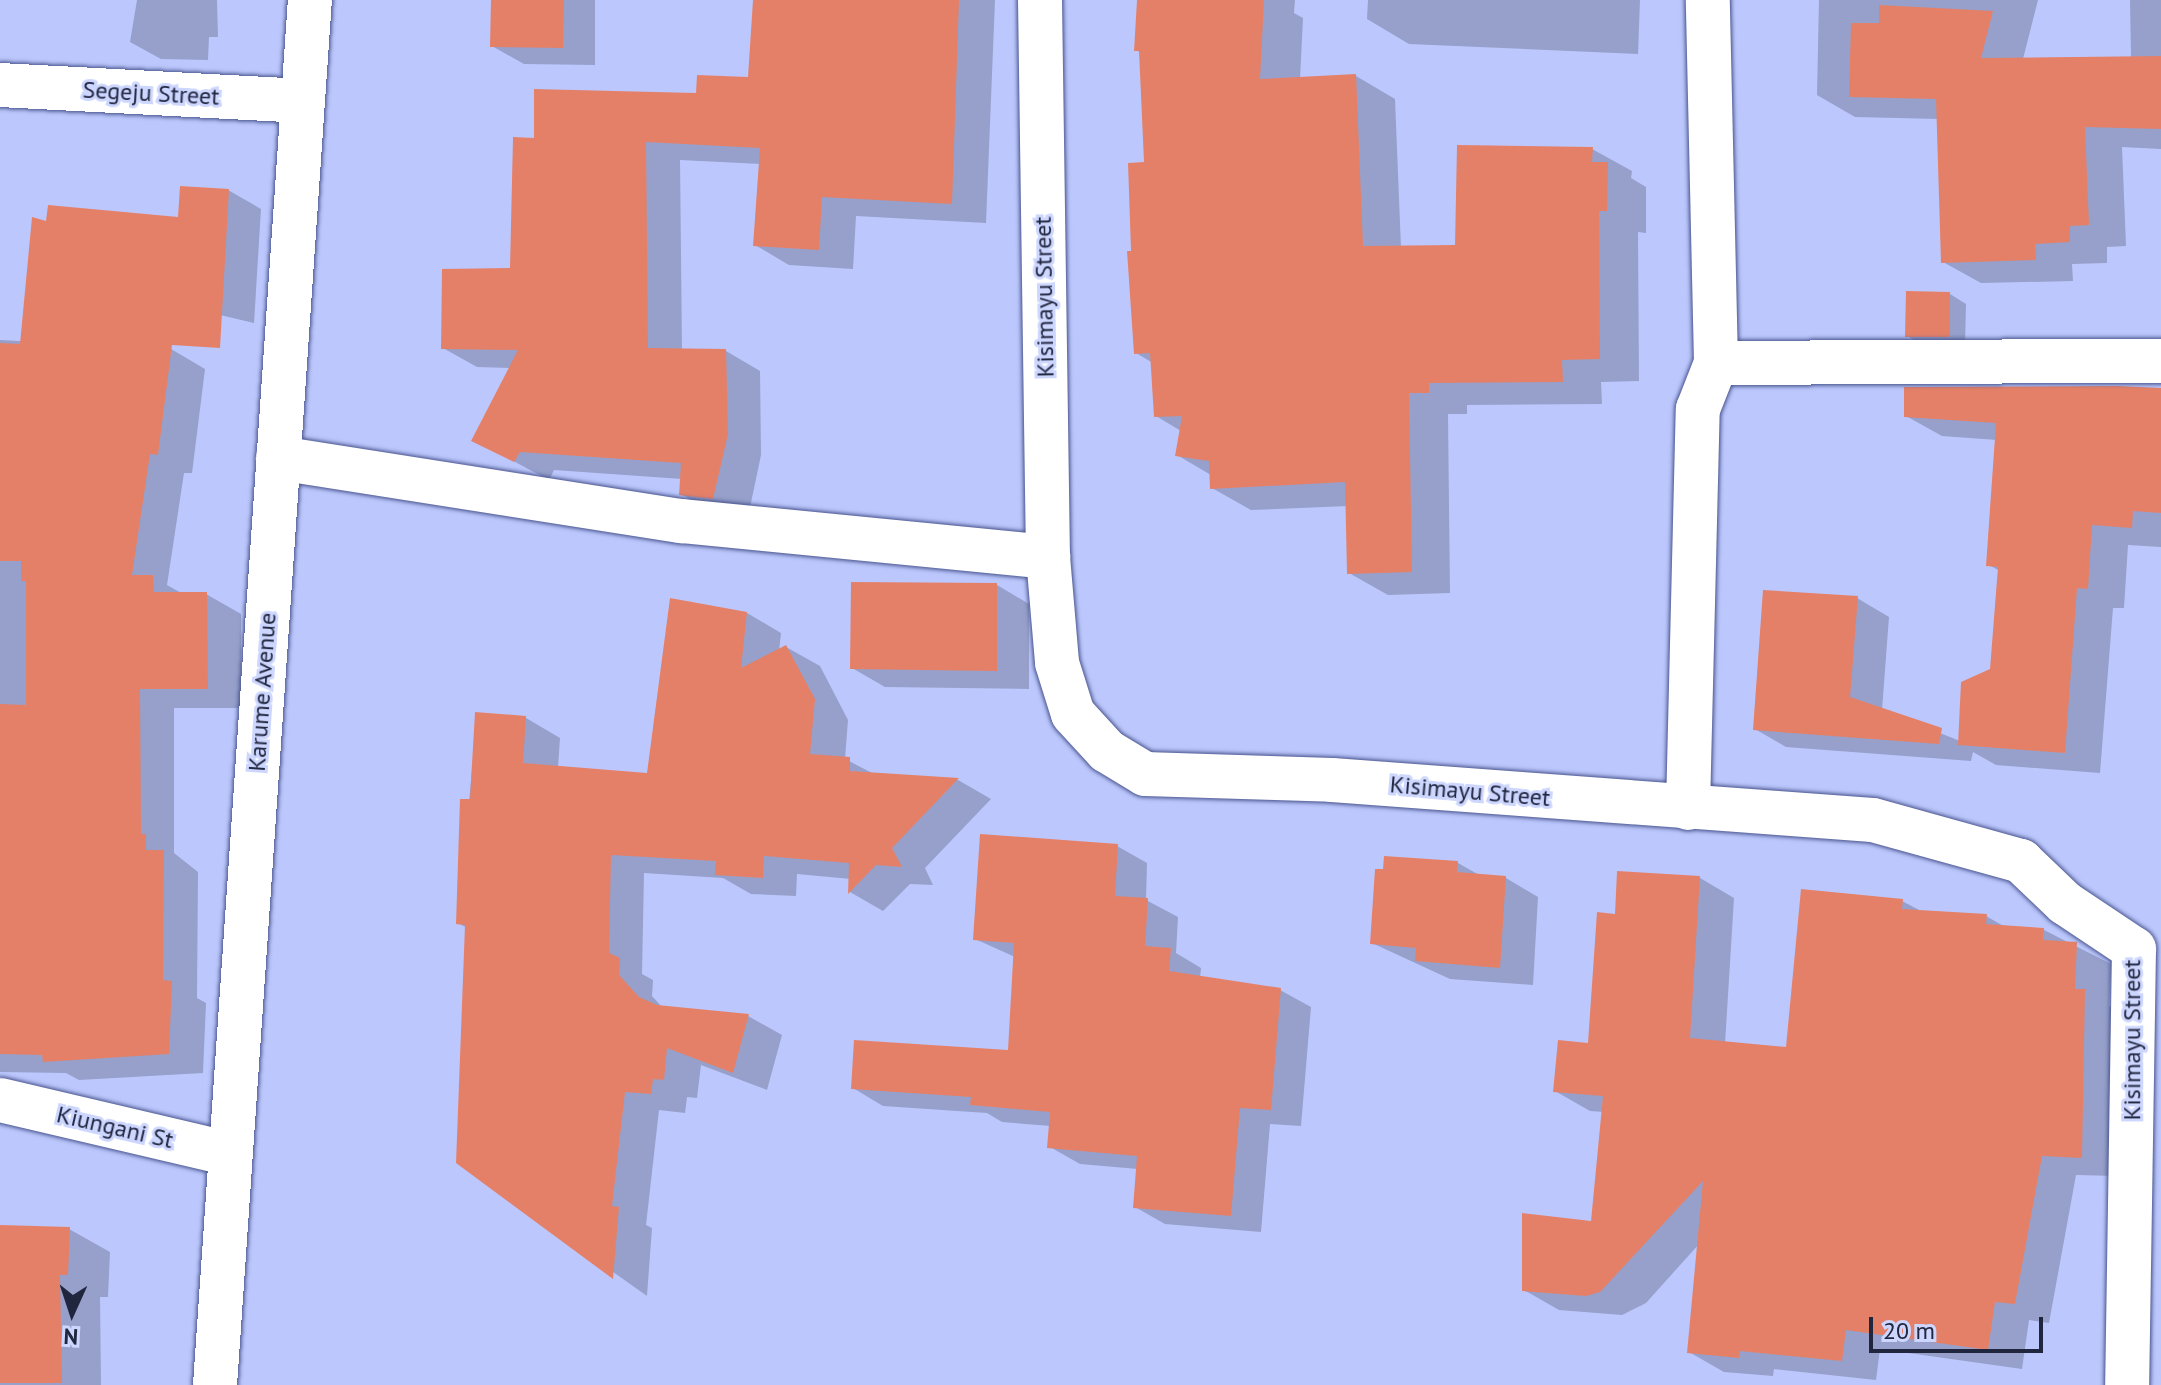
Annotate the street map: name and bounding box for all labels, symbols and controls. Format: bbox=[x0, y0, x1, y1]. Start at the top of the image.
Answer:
street label: Segeju Street bbox=[82, 75, 220, 111]
street label: Kisimayu Street bbox=[1028, 216, 1060, 378]
street label: Karume Avenue bbox=[242, 611, 282, 773]
street label: Kisimayu Street bbox=[1389, 770, 1551, 812]
street label: Kisimayu Street bbox=[2118, 960, 2146, 1120]
street label: Kiungani St bbox=[54, 1100, 176, 1154]
north arrow bbox=[32, 1273, 112, 1353]
scale bar bbox=[1873, 1301, 2047, 1351]
text: 20 m bbox=[1883, 1315, 1935, 1346]
text: N bbox=[63, 1323, 79, 1351]

